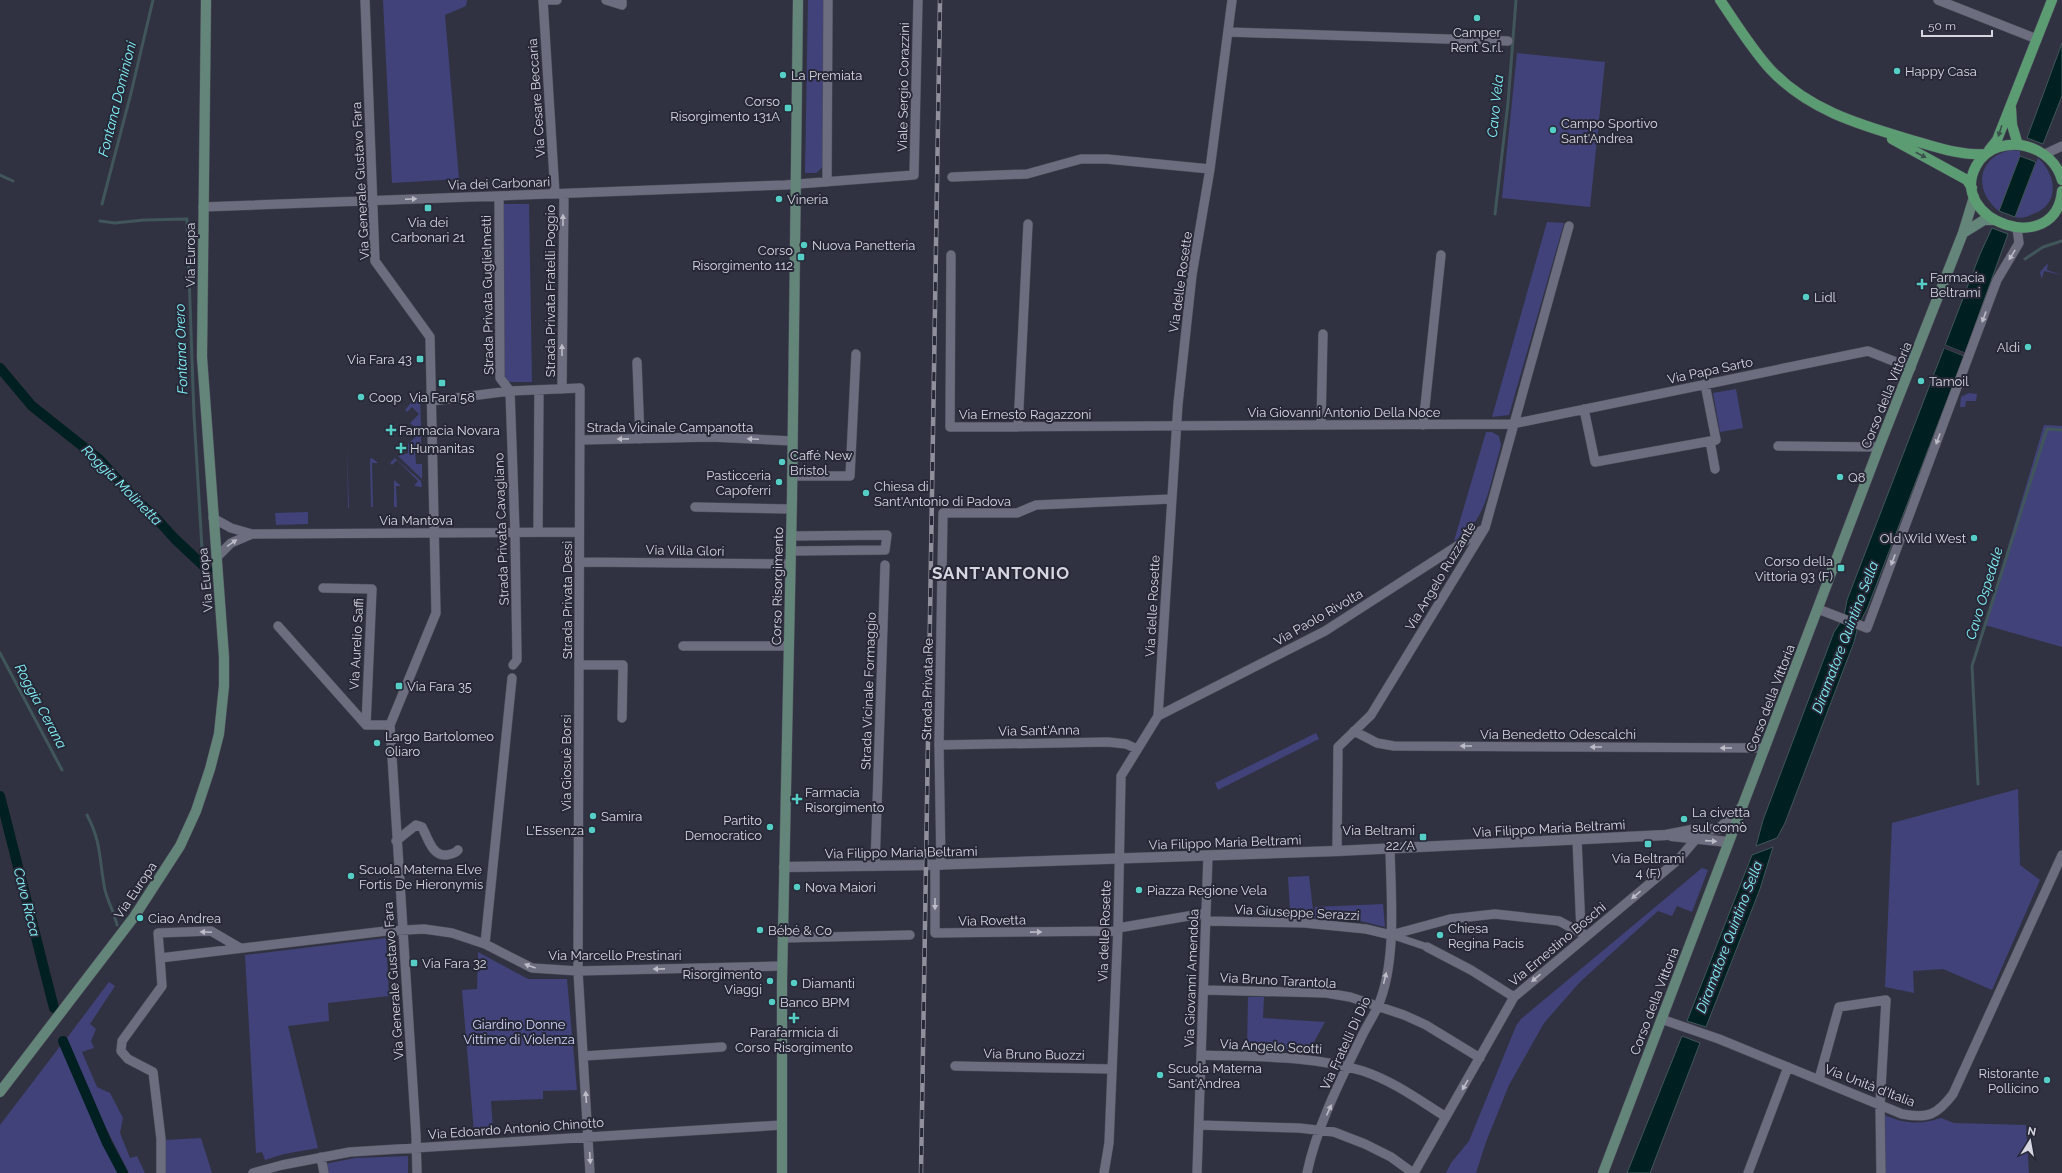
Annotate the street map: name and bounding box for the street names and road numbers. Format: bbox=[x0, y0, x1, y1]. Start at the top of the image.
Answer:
street label: Viale Sergio Corazzini bbox=[895, 22, 912, 152]
street label: Via Cesare Beccaria bbox=[525, 38, 548, 158]
street label: Via Generale Gustavo Fara bbox=[349, 102, 372, 260]
street label: Via dei Carbonari bbox=[448, 174, 550, 193]
street label: Strada Privata Fratelli Poggio bbox=[543, 205, 558, 377]
street label: Strada Privata Guglielmetti bbox=[479, 215, 496, 375]
street label: Via Europa bbox=[183, 223, 198, 287]
street label: Via delle Rosette bbox=[1166, 230, 1195, 334]
street label: Corso della Vittoria bbox=[1858, 340, 1915, 451]
street label: Via Papa Sarto bbox=[1666, 354, 1755, 387]
street label: Via Giovanni Antonio Della Noce bbox=[1248, 405, 1441, 420]
street label: Via Ernesto Ragazzoni bbox=[959, 407, 1091, 422]
street label: Strada Vicinale Campanotta bbox=[587, 420, 753, 435]
street label: Strada Privata Cavagliano bbox=[491, 452, 512, 606]
street label: Via Mantova bbox=[379, 513, 453, 528]
street label: Via Angelo Ruzzante bbox=[1402, 519, 1479, 633]
street label: Corso Risorgimento bbox=[769, 527, 786, 645]
street label: Strada Privata Dessì bbox=[560, 541, 575, 659]
street label: Via Villa Glori bbox=[645, 542, 724, 559]
street label: Via Europa bbox=[195, 547, 216, 613]
street label: Via delle Rosette bbox=[1142, 554, 1163, 657]
street label: Via Paolo Rivolta bbox=[1271, 586, 1365, 649]
street label: Via Aurelio Saffi bbox=[347, 598, 366, 690]
street label: Strada Vicinale Formaggio bbox=[858, 612, 879, 770]
street label: Strada Privata Re bbox=[919, 637, 936, 740]
street label: Corso della Vittoria bbox=[1743, 642, 1798, 754]
street label: Via Giosuè Borsi bbox=[559, 715, 574, 811]
street label: Via Sant'Anna bbox=[998, 722, 1080, 739]
street label: Via Benedetto Odescalchi bbox=[1480, 727, 1636, 742]
street label: Via Filippo Maria Beltrami bbox=[1472, 817, 1626, 840]
street label: Via Filippo Maria Beltrami bbox=[1148, 832, 1302, 853]
street label: Via Filippo Maria Beltrami bbox=[824, 844, 978, 861]
street label: Via Europa bbox=[111, 859, 160, 921]
street label: Via delle Rosette bbox=[1095, 879, 1114, 982]
street label: Via Ernestino Boschi bbox=[1506, 899, 1609, 989]
street label: Via Generale Gustavo Fara bbox=[381, 902, 406, 1060]
street label: Via Giuseppe Serazzi bbox=[1234, 902, 1360, 923]
street label: Via Giovanni Amendola bbox=[1182, 908, 1201, 1048]
street label: Via Rovetta bbox=[958, 912, 1026, 929]
street label: Corso della Vittoria bbox=[1627, 945, 1682, 1057]
street label: Via Marcello Prestinari bbox=[548, 948, 682, 963]
street label: Via Bruno Tarantola bbox=[1219, 970, 1337, 991]
street label: Via Fratelli Di Dio bbox=[1317, 994, 1374, 1092]
street label: Via Angelo Scotti bbox=[1219, 1036, 1323, 1057]
street label: Via Bruno Buozzi bbox=[983, 1046, 1085, 1063]
street label: Via Unità d'Italia bbox=[1822, 1061, 1917, 1110]
street label: Via Edoardo Antonio Chinotto bbox=[428, 1115, 605, 1142]

